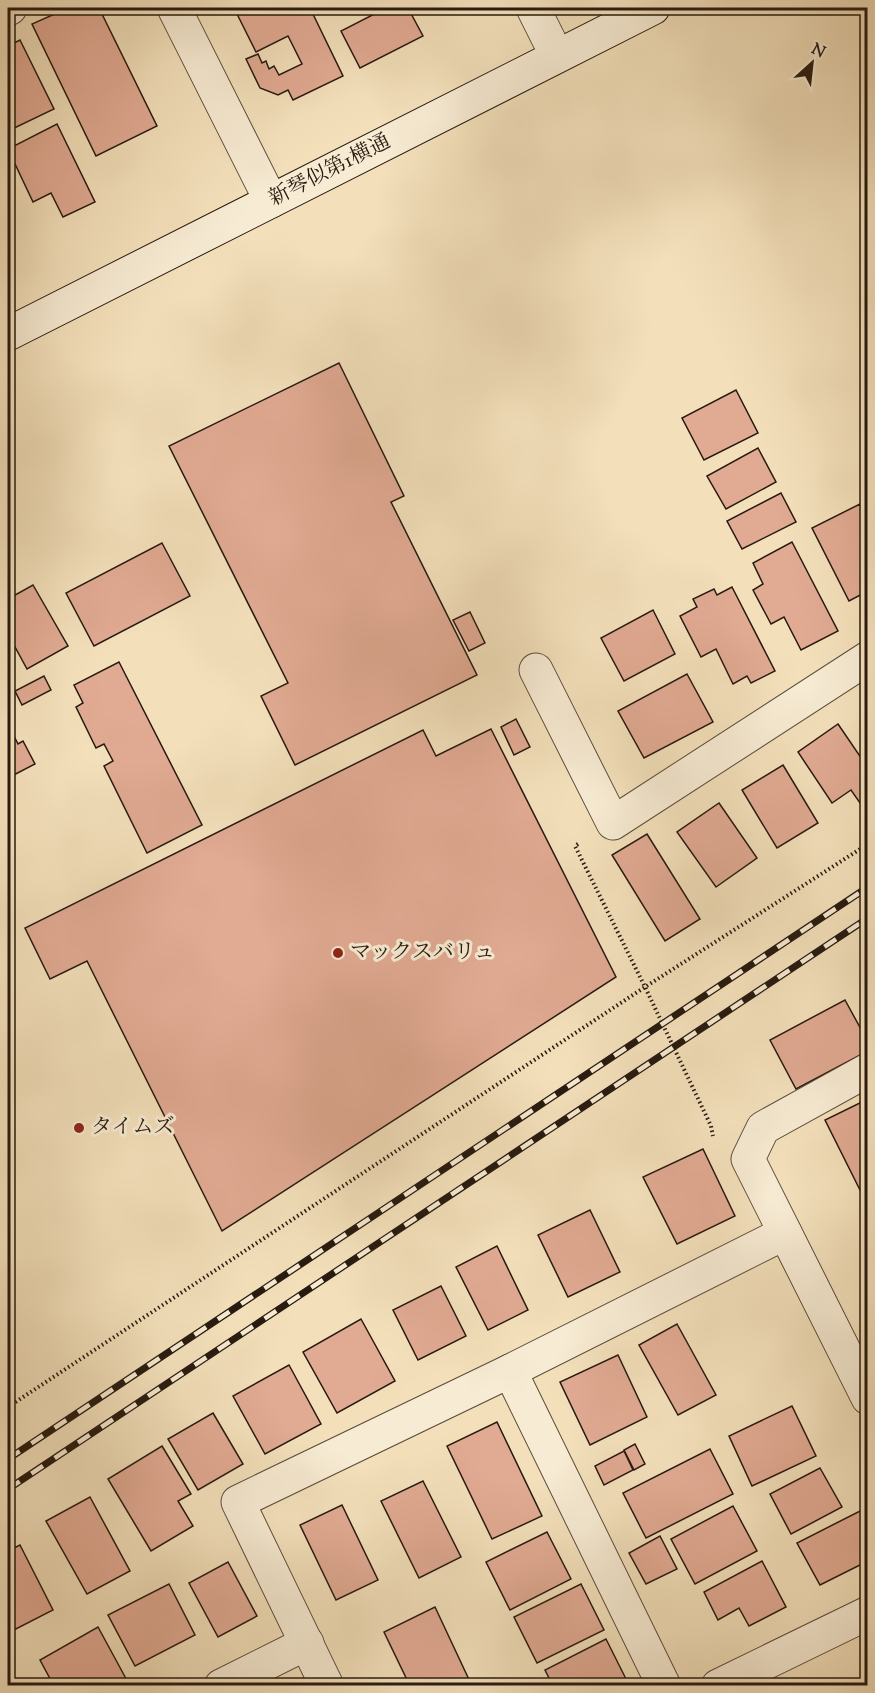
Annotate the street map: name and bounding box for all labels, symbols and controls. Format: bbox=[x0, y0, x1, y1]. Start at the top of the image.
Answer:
north arrow bbox=[782, 33, 842, 93]
text: N bbox=[807, 39, 829, 65]
street label: 新琴似第1横通 bbox=[264, 127, 396, 215]
place label: マックスバリュ bbox=[350, 938, 495, 968]
marker: マックスバリュ bbox=[331, 946, 345, 960]
place label: タイムズ bbox=[91, 1113, 175, 1143]
marker: タイムズ bbox=[72, 1121, 86, 1135]

